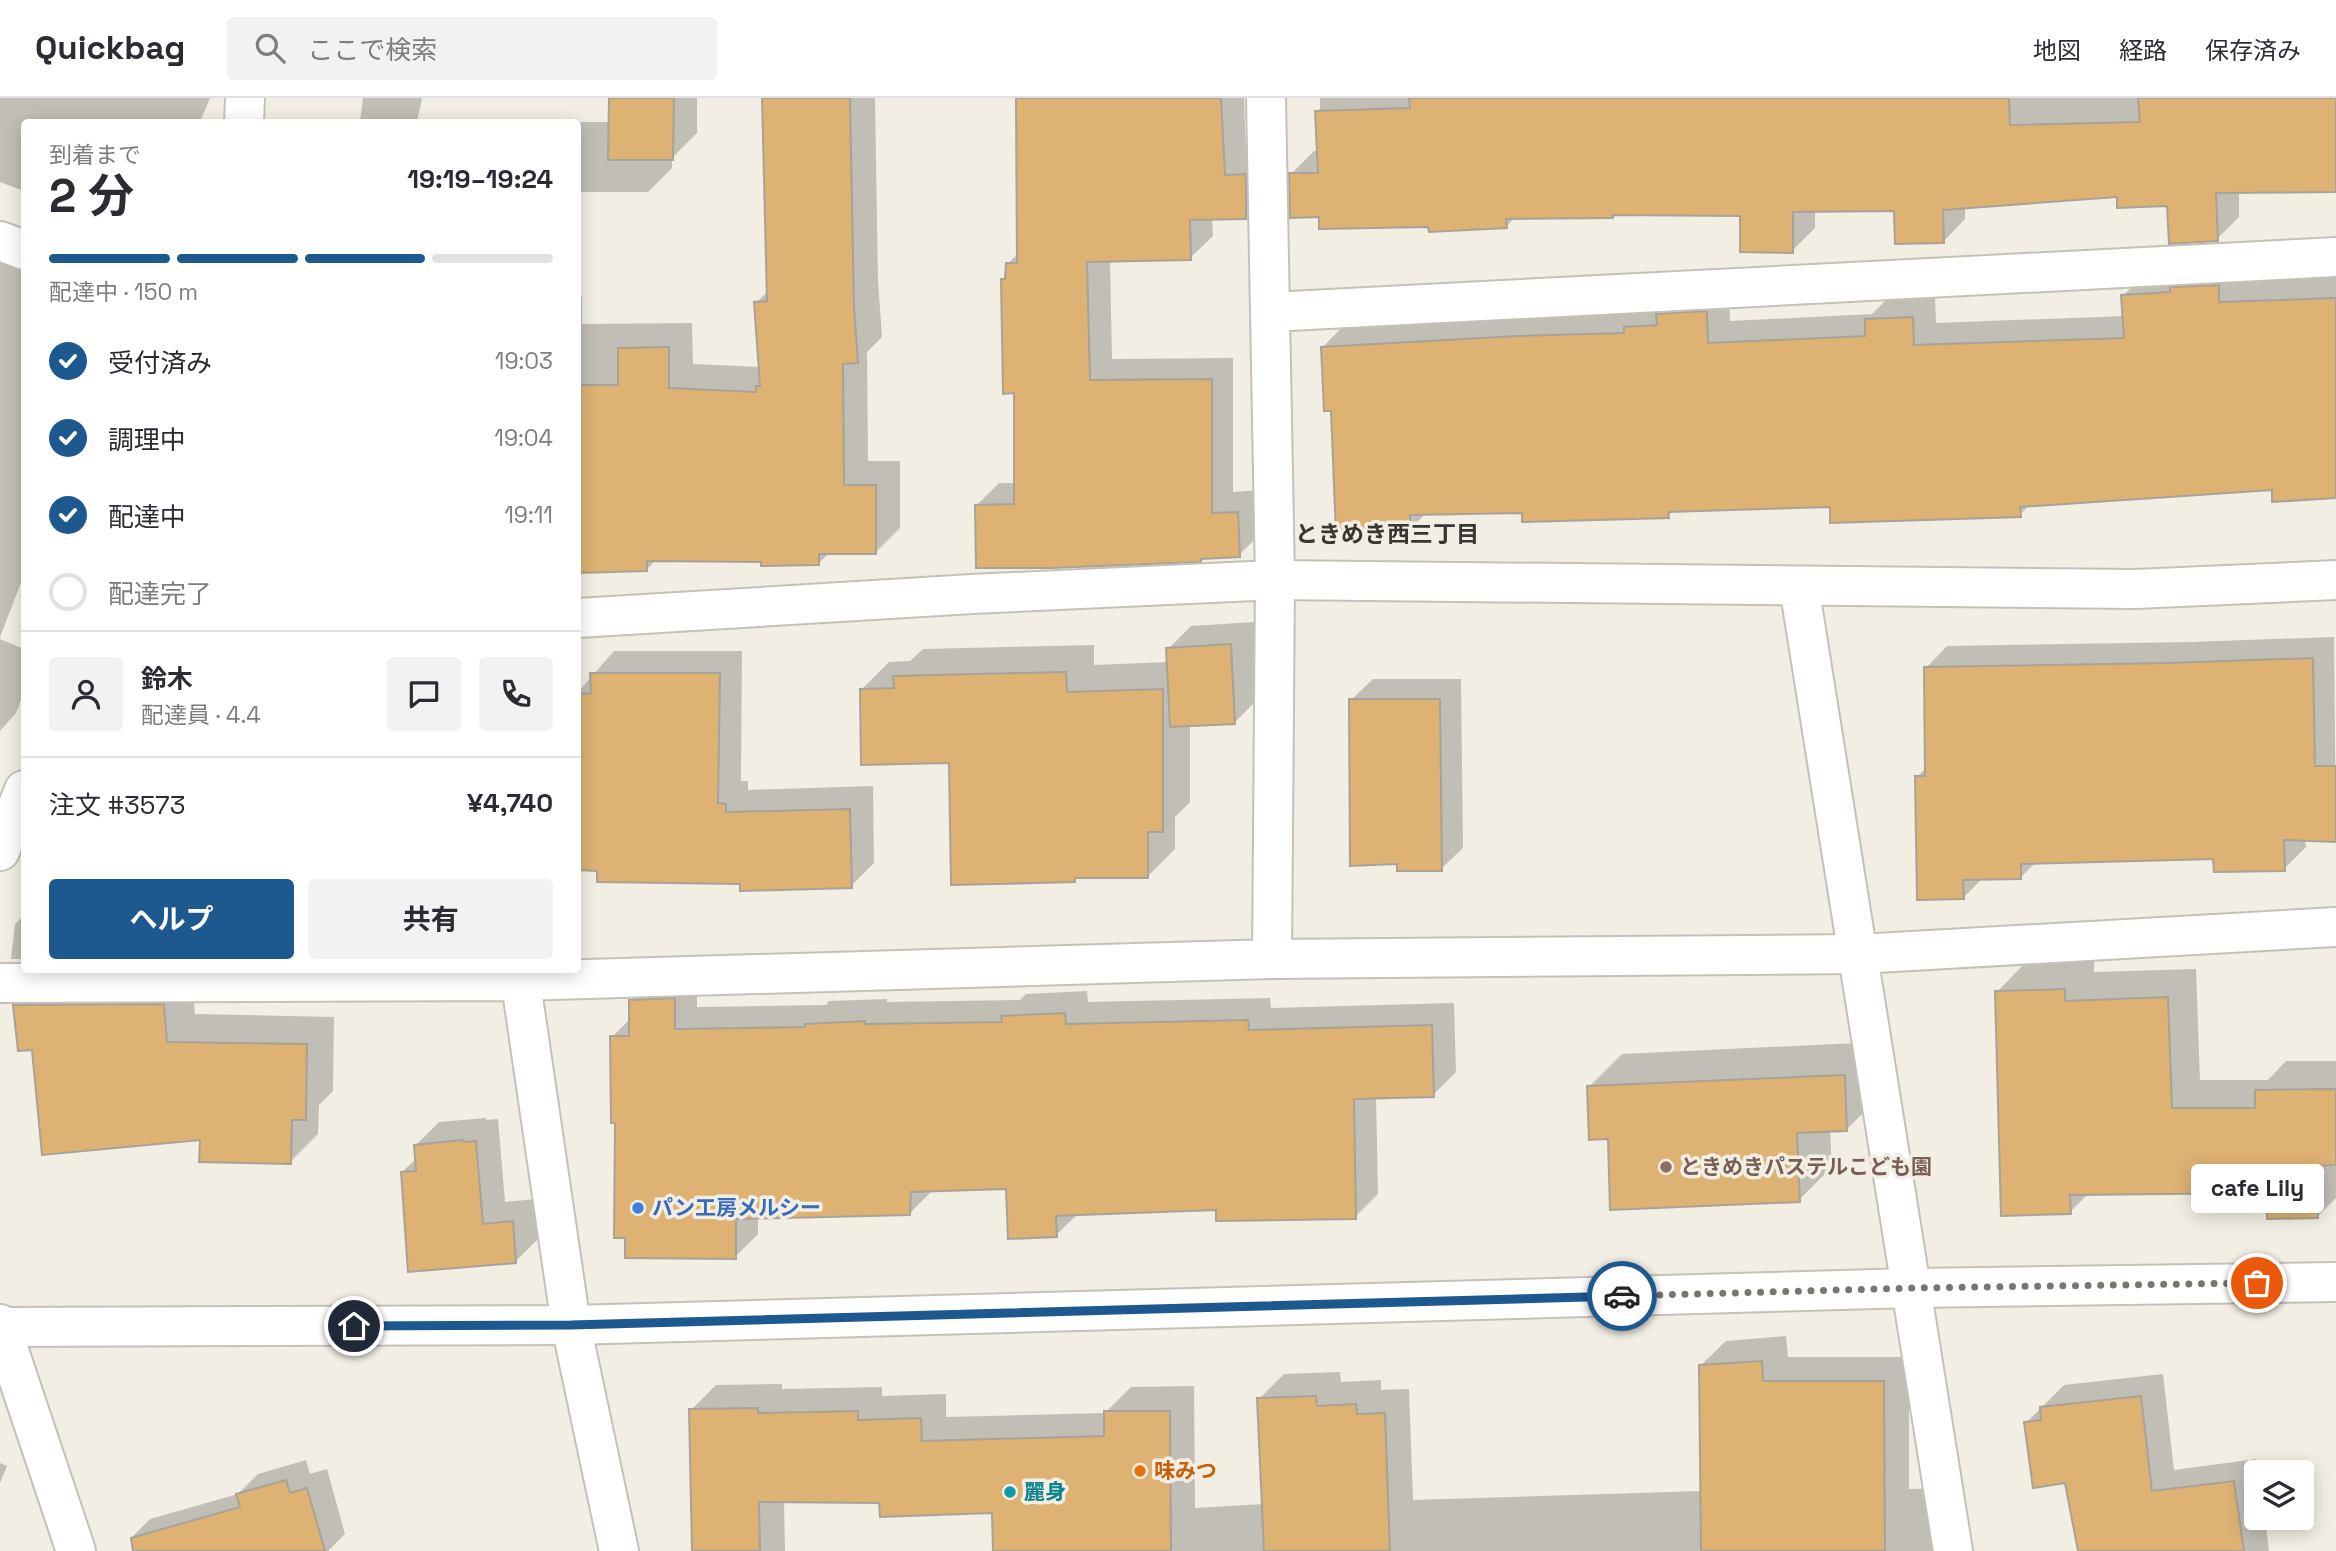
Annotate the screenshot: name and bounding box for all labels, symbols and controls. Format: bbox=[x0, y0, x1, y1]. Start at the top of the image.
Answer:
search box bbox=[227, 17, 717, 80]
text: Quickbag bbox=[35, 27, 185, 69]
icon: search bbox=[251, 29, 289, 67]
text: ここで検索 bbox=[307, 33, 437, 67]
text: 地図 bbox=[2033, 35, 2081, 66]
text: 経路 bbox=[2119, 35, 2167, 66]
text: 保存済み bbox=[2205, 35, 2301, 66]
text: 到着まで bbox=[49, 140, 141, 170]
text: 19:19–19:24 bbox=[407, 162, 553, 196]
text: 2 分 bbox=[49, 167, 134, 225]
text: 配達中 · 150 m bbox=[49, 277, 198, 307]
icon: check bbox=[49, 342, 87, 380]
text: 受付済み bbox=[108, 346, 212, 380]
text: 19:03 bbox=[495, 346, 553, 376]
icon: check bbox=[49, 419, 87, 457]
text: 調理中 bbox=[108, 423, 186, 457]
text: 19:04 bbox=[494, 423, 553, 453]
icon: check bbox=[49, 496, 87, 534]
text: 配達中 bbox=[108, 500, 186, 534]
text: 19:11 bbox=[504, 500, 553, 530]
district label: ときめき西三丁目 bbox=[1295, 519, 1479, 549]
text: 配達完了 bbox=[108, 577, 212, 611]
button: person bbox=[49, 657, 123, 731]
button: chat bbox=[387, 657, 461, 731]
button: phone bbox=[479, 657, 553, 731]
text: 鈴木 bbox=[141, 662, 193, 696]
text: 配達員 · 4.4 bbox=[141, 700, 261, 730]
text: ¥4,740 bbox=[467, 786, 553, 820]
text: 注文 #3573 bbox=[49, 788, 185, 822]
button: ヘルプ bbox=[49, 879, 294, 959]
button: 共有 bbox=[308, 879, 553, 959]
place label: ときめきパステルこども園 bbox=[1680, 1153, 1932, 1180]
marker: ときめきパステルこども園 bbox=[1658, 1159, 1674, 1175]
callout: cafe Lily bbox=[2190, 1164, 2324, 1213]
text: cafe Lily bbox=[2211, 1173, 2304, 1203]
place label: パン工房メルシー bbox=[652, 1194, 821, 1221]
marker: パン工房メルシー bbox=[630, 1200, 646, 1216]
pin bbox=[2227, 1253, 2287, 1313]
courier bbox=[1587, 1261, 1657, 1331]
icon: bag bbox=[2238, 1264, 2276, 1302]
icon: car bbox=[1603, 1277, 1641, 1315]
pin bbox=[324, 1296, 384, 1356]
icon: home bbox=[335, 1307, 373, 1345]
place label: 味みつ bbox=[1154, 1457, 1217, 1484]
map controls bbox=[2244, 1460, 2314, 1530]
button: layers bbox=[2244, 1460, 2314, 1530]
marker: 味みつ bbox=[1132, 1463, 1148, 1479]
place label: 麗身 bbox=[1024, 1478, 1066, 1505]
marker: 麗身 bbox=[1002, 1484, 1018, 1500]

